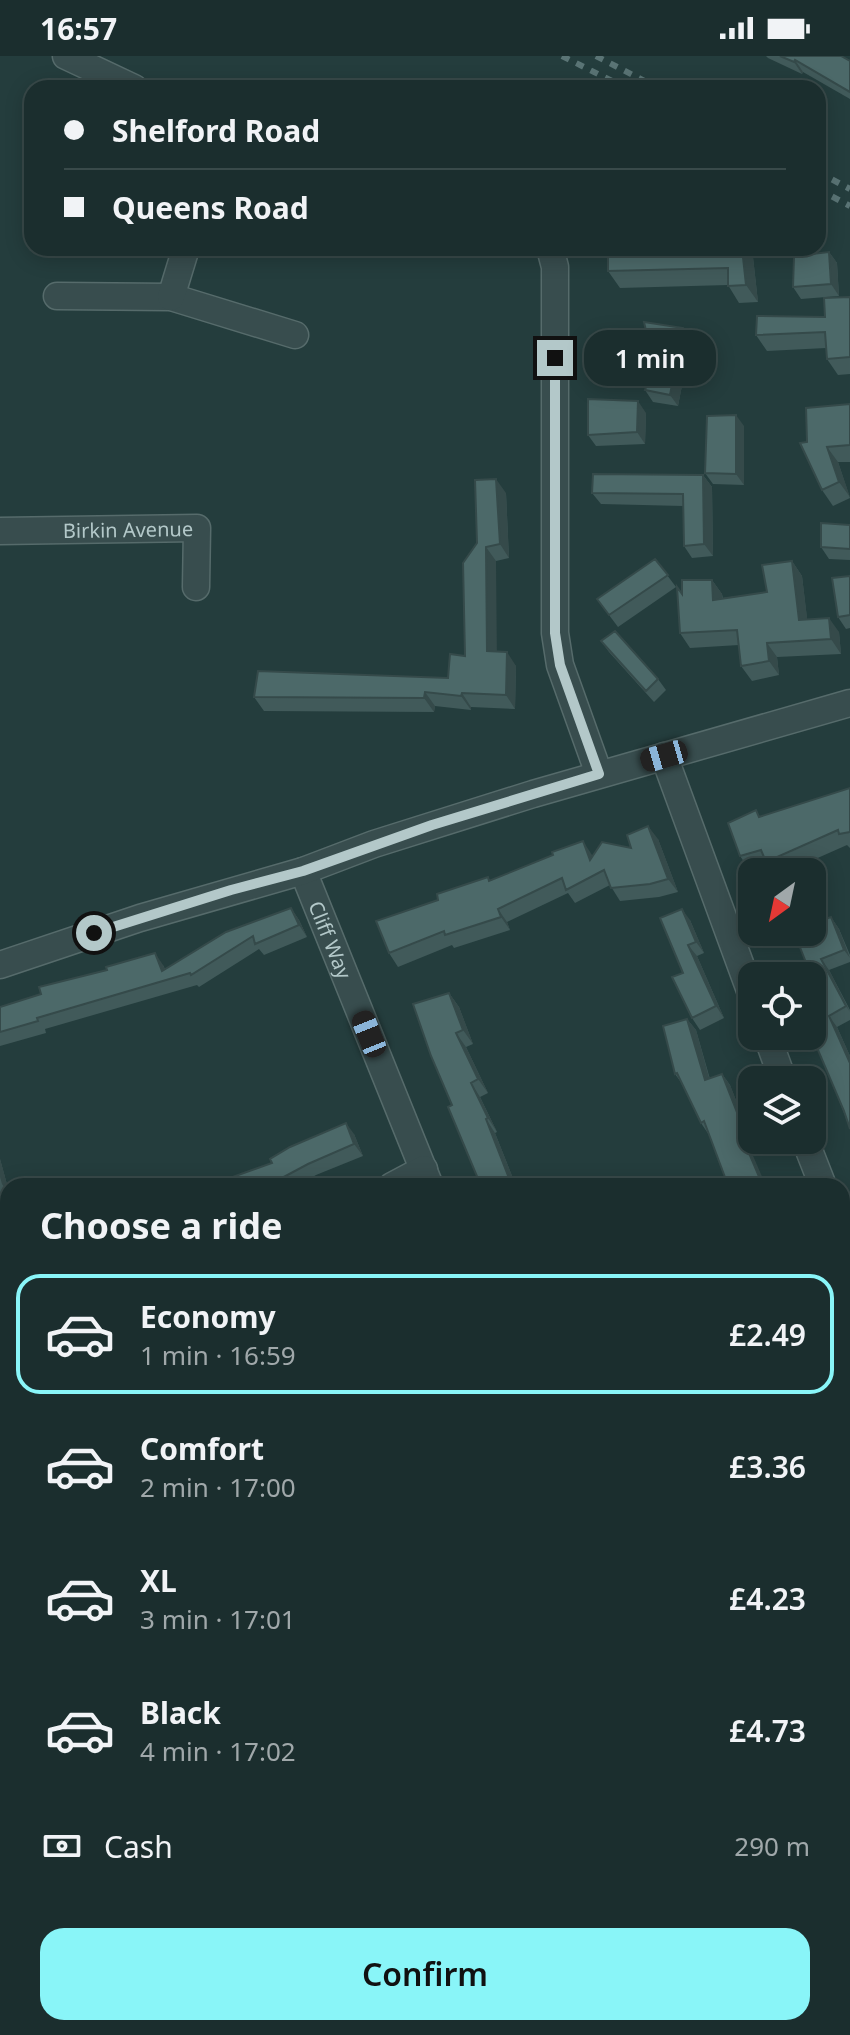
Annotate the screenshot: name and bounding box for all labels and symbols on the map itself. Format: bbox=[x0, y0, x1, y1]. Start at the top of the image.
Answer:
callout: 1 min bbox=[583, 330, 715, 386]
route end bbox=[537, 340, 573, 376]
street label: Birkin Avenue bbox=[63, 515, 193, 544]
car bbox=[638, 738, 690, 774]
north arrow bbox=[738, 858, 826, 946]
street label: Cliff Way bbox=[303, 897, 359, 983]
route start bbox=[76, 915, 112, 951]
car bbox=[349, 1007, 389, 1061]

